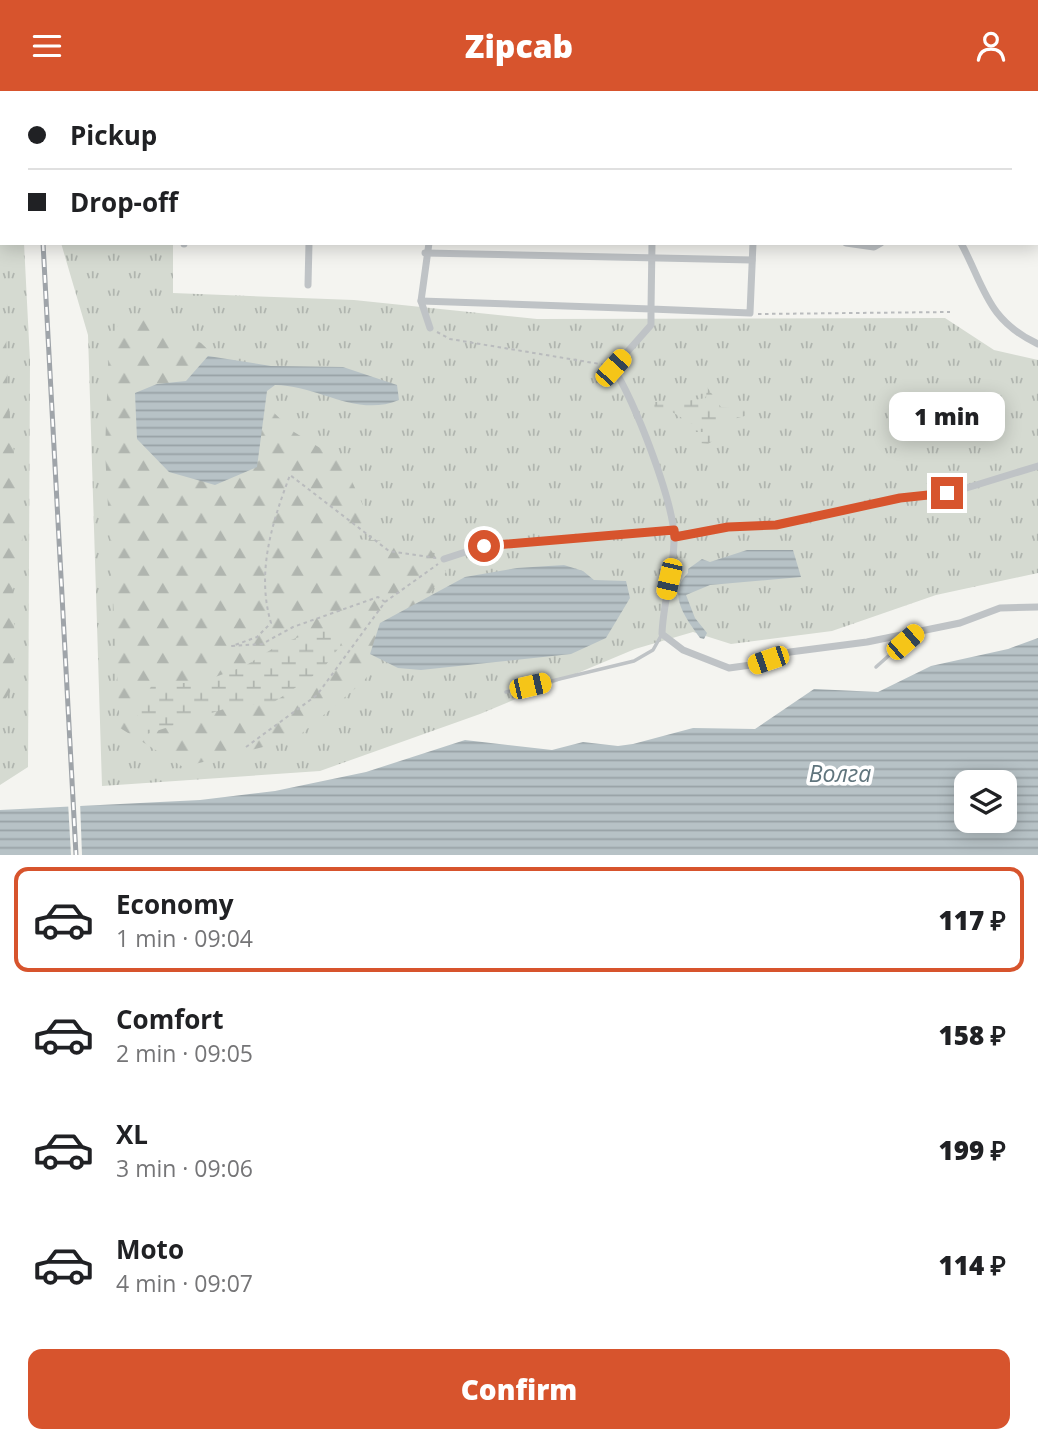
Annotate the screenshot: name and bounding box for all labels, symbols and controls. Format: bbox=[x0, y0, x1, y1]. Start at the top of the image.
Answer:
text: Zipcab bbox=[465, 24, 573, 67]
icon: menu bbox=[28, 27, 66, 65]
icon: person bbox=[972, 27, 1010, 65]
text: Pickup bbox=[70, 117, 157, 153]
text: Drop-off bbox=[70, 184, 178, 220]
car bbox=[592, 345, 635, 391]
callout: 1 min bbox=[889, 391, 1005, 441]
text: 1 min bbox=[914, 400, 980, 432]
route end bbox=[931, 477, 963, 509]
route start bbox=[468, 530, 500, 562]
car bbox=[655, 556, 684, 602]
car bbox=[883, 620, 928, 664]
car bbox=[745, 643, 792, 677]
car bbox=[508, 671, 553, 701]
water label: Волга bbox=[809, 757, 871, 789]
map controls bbox=[954, 770, 1017, 833]
button: layers bbox=[954, 770, 1017, 833]
text: Economy bbox=[116, 886, 234, 922]
icon: car bbox=[32, 888, 95, 951]
text: 117 ₽ bbox=[938, 902, 1006, 938]
text: 1 min · 09:04 bbox=[116, 922, 253, 954]
text: Comfort bbox=[116, 1001, 223, 1037]
icon: car bbox=[32, 1003, 95, 1066]
text: 158 ₽ bbox=[938, 1017, 1006, 1053]
text: 2 min · 09:05 bbox=[116, 1037, 253, 1069]
text: XL bbox=[116, 1116, 148, 1152]
icon: car bbox=[32, 1118, 95, 1181]
text: 199 ₽ bbox=[938, 1132, 1006, 1168]
text: 3 min · 09:06 bbox=[116, 1152, 253, 1184]
text: Moto bbox=[116, 1231, 184, 1267]
icon: car bbox=[32, 1233, 95, 1296]
text: 114 ₽ bbox=[938, 1247, 1006, 1283]
text: 4 min · 09:07 bbox=[116, 1267, 253, 1299]
button: Confirm bbox=[28, 1349, 1010, 1429]

